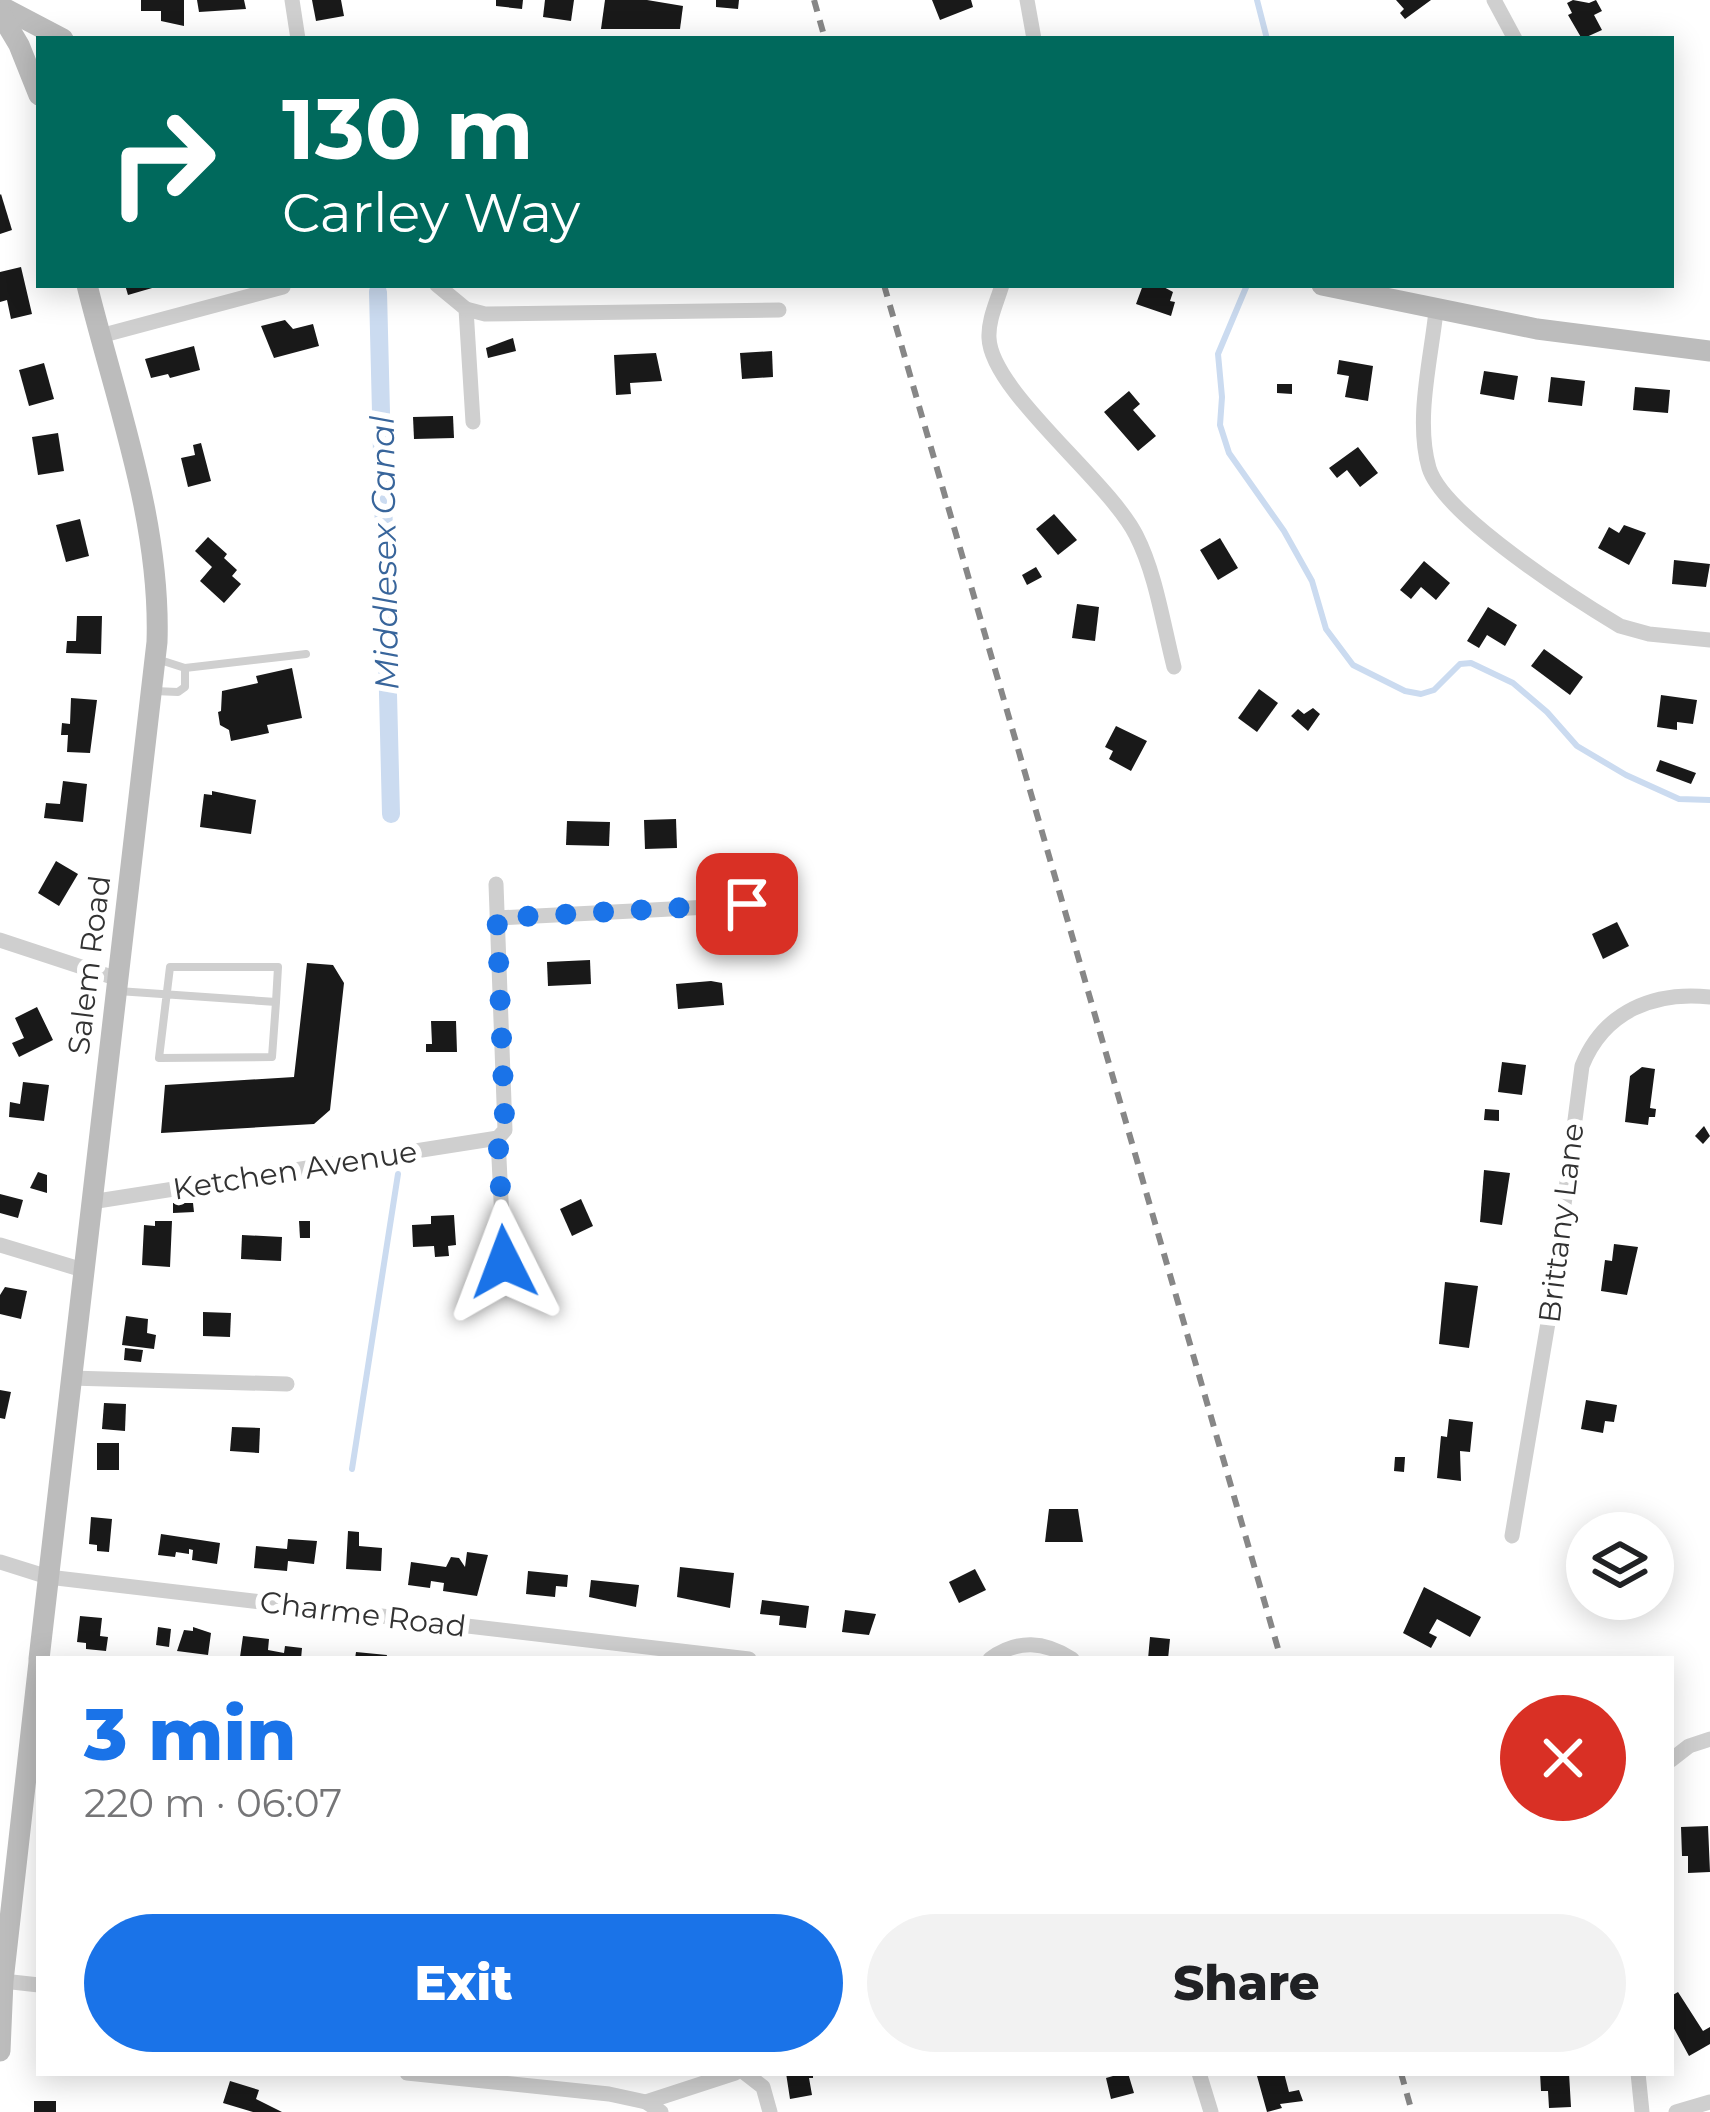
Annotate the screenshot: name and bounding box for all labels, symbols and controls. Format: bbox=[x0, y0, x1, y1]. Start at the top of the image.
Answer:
text: 130 m bbox=[282, 78, 534, 180]
icon: right bbox=[84, 84, 240, 240]
text: Carley Way bbox=[282, 180, 580, 246]
water label: Middlesex Canal bbox=[362, 415, 406, 691]
pin bbox=[696, 853, 798, 955]
icon: arrive bbox=[714, 871, 780, 937]
street label: Salem Road bbox=[60, 873, 118, 1057]
street label: Brittany Lane bbox=[1530, 1121, 1592, 1325]
street label: Ketchen Avenue bbox=[170, 1132, 420, 1208]
position arrow bbox=[441, 1199, 567, 1325]
map controls bbox=[1566, 1512, 1674, 1620]
button: layers bbox=[1566, 1512, 1674, 1620]
street label: Charme Road bbox=[258, 1583, 468, 1645]
text: 3 min bbox=[84, 1690, 296, 1778]
button: close bbox=[1500, 1695, 1626, 1821]
text: 220 m · 06:07 bbox=[84, 1779, 342, 1827]
button: Exit bbox=[84, 1914, 843, 2052]
button: Share bbox=[867, 1914, 1626, 2052]

